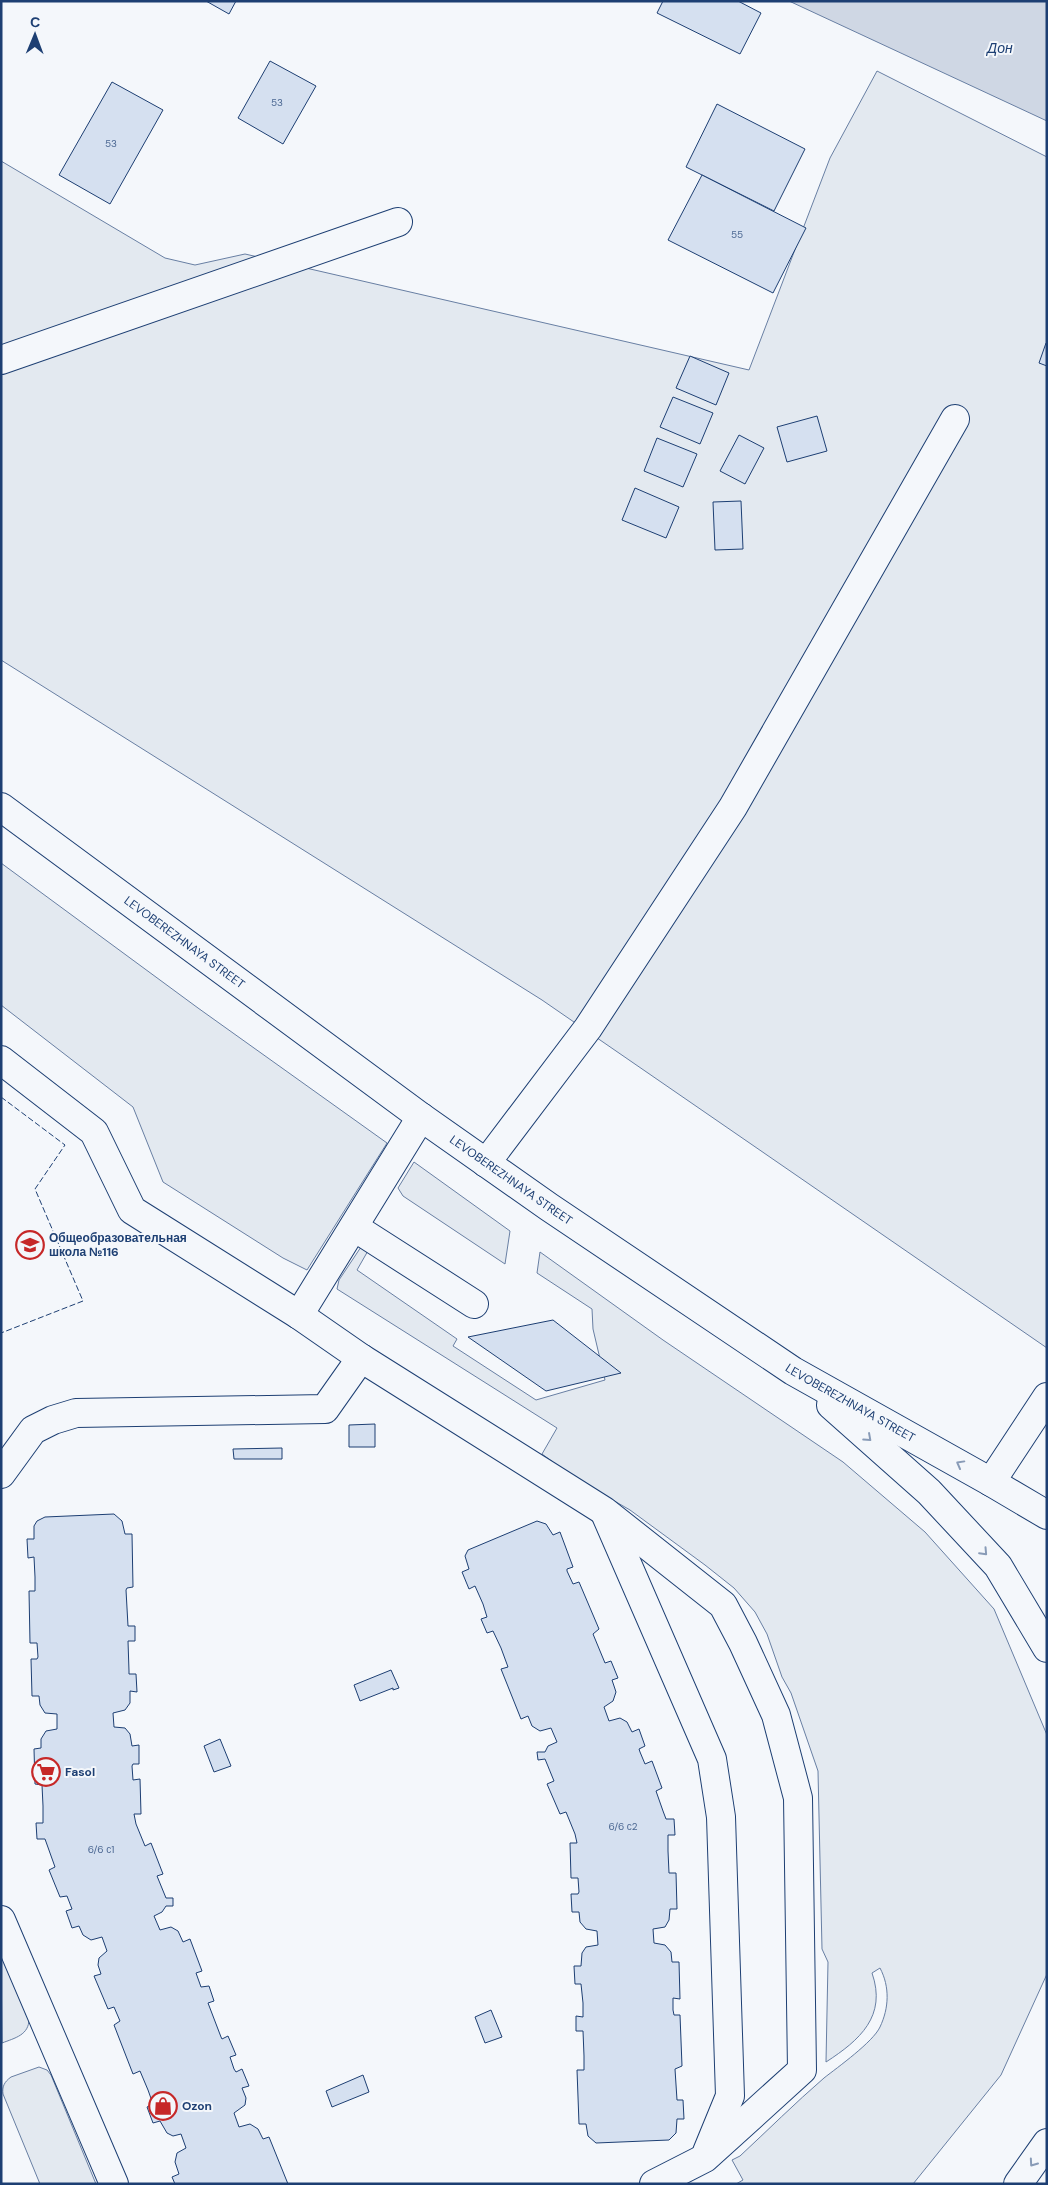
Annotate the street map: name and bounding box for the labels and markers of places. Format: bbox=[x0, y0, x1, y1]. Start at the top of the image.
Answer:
school or university icon: Общеобразовательная школа №116 bbox=[15, 1230, 45, 1260]
place label: Общеобразовательная школа №116 bbox=[49, 1230, 187, 1260]
supermarket icon: Fasol bbox=[31, 1757, 61, 1787]
place label: Fasol bbox=[65, 1764, 95, 1780]
shop icon: Ozon bbox=[148, 2091, 178, 2121]
place label: Ozon bbox=[182, 2098, 212, 2114]

